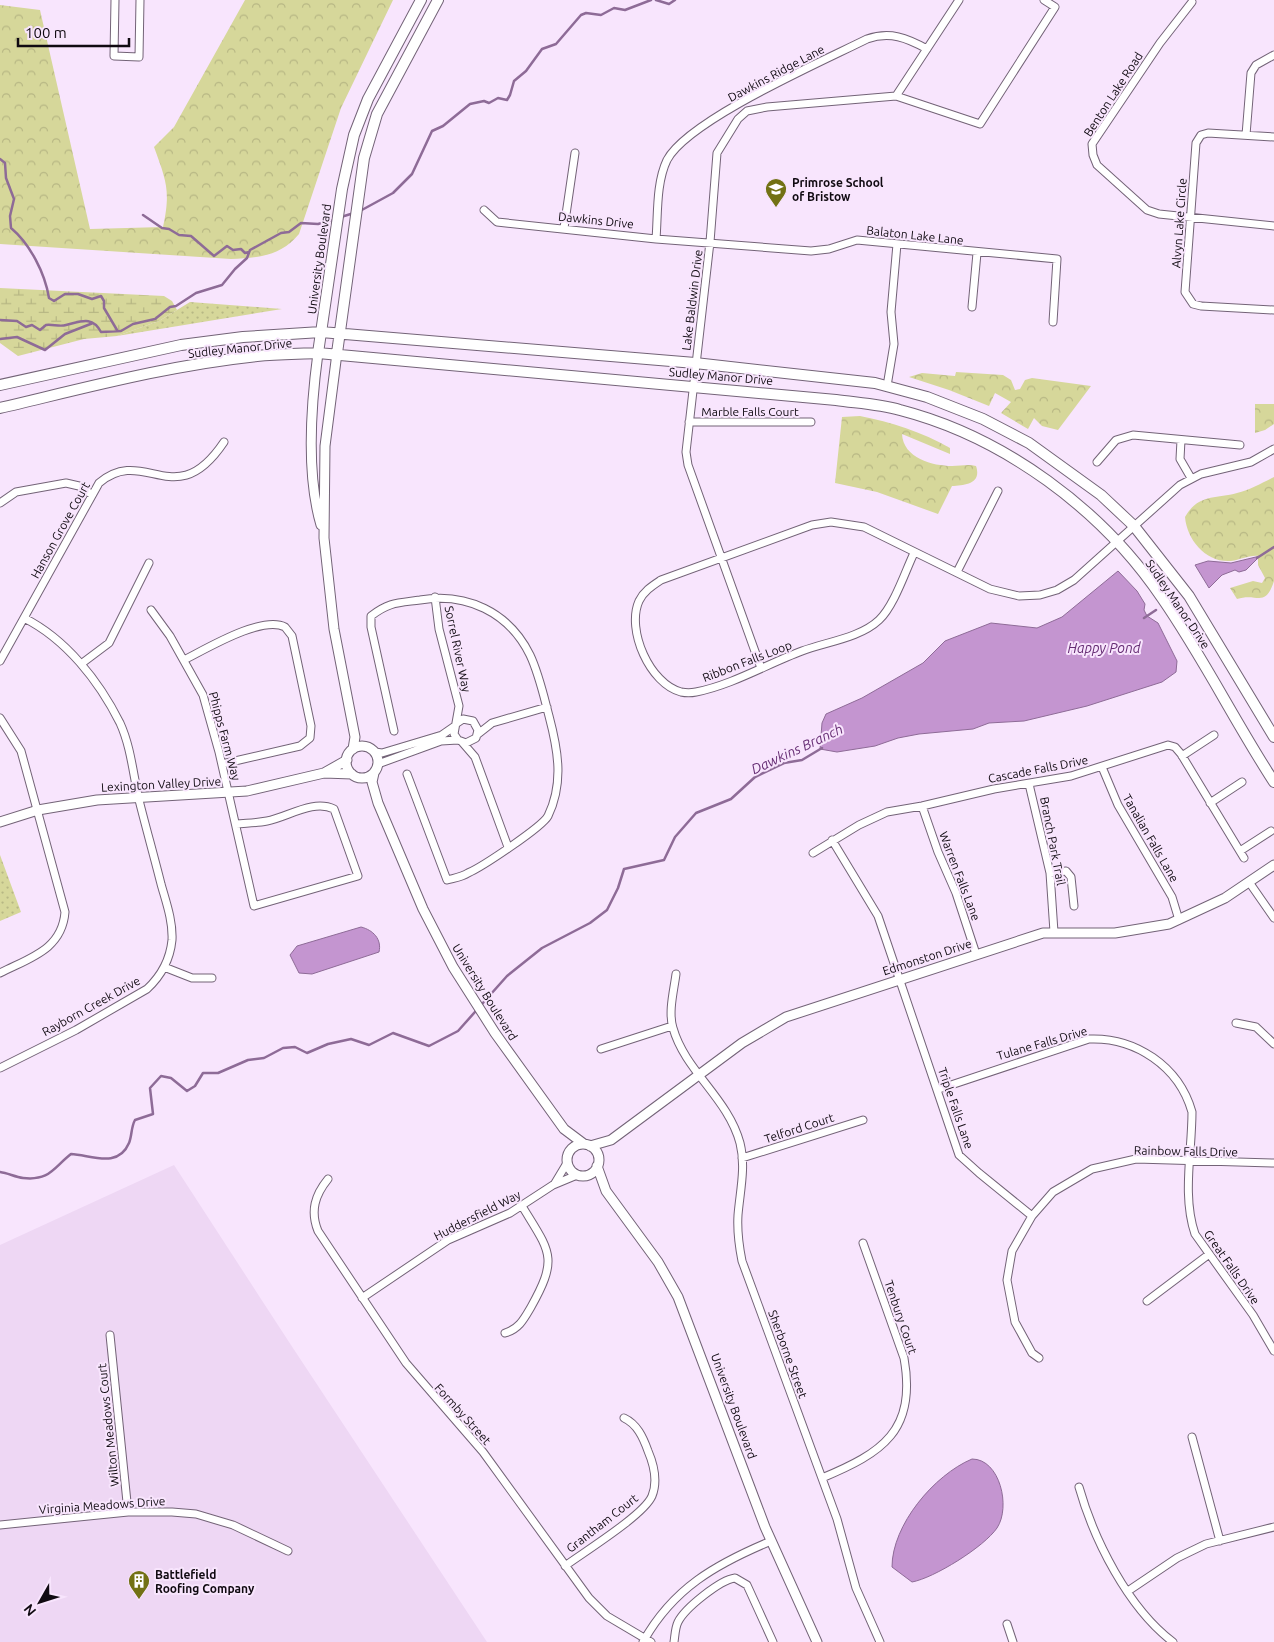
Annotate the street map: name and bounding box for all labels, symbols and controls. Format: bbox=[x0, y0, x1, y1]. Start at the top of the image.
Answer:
scale bar bbox=[18, 15, 129, 47]
text: 100 m bbox=[25, 24, 67, 41]
street label: Dawkins Ridge Lane bbox=[726, 42, 826, 104]
street label: Benton Lake Road bbox=[1081, 50, 1145, 138]
place label: Primrose School of Bristow bbox=[792, 176, 884, 203]
school or university icon: Primrose School of Bristow bbox=[764, 177, 788, 208]
street label: Alvyn Lake Circle bbox=[1169, 178, 1189, 268]
street label: University Boulevard bbox=[305, 203, 333, 315]
street label: Dawkins Drive bbox=[557, 210, 635, 230]
street label: Balaton Lake Lane bbox=[866, 223, 964, 247]
street label: Lake Baldwin Drive bbox=[679, 249, 705, 351]
street label: Sudley Manor Drive bbox=[187, 336, 293, 360]
street label: Sudley Manor Drive bbox=[668, 365, 774, 387]
street label: Marble Falls Court bbox=[701, 405, 799, 418]
street label: Hanson Grove Court bbox=[28, 479, 92, 581]
street label: Sudley Manor Drive bbox=[1143, 557, 1213, 651]
street label: Sorrel River Way bbox=[443, 605, 474, 694]
street label: Ribbon Falls Loop bbox=[701, 638, 793, 684]
water label: Happy Pond bbox=[1068, 640, 1142, 656]
street label: Phipps Farm Way bbox=[207, 690, 243, 782]
water label: Dawkins Branch bbox=[749, 721, 845, 777]
street label: Cascade Falls Drive bbox=[987, 753, 1089, 785]
street label: Lexington Valley Drive bbox=[101, 774, 221, 794]
street label: Tanalian Falls Lane bbox=[1121, 792, 1181, 884]
street label: Branch Park Trail bbox=[1038, 796, 1068, 886]
street label: Warren Falls Lane bbox=[937, 830, 983, 922]
street label: Edmonston Drive bbox=[881, 936, 973, 978]
street label: University Boulevard bbox=[450, 941, 520, 1043]
street label: Rayborn Creek Drive bbox=[40, 974, 142, 1038]
street label: Tulane Falls Drive bbox=[995, 1024, 1089, 1062]
street label: Triple Falls Lane bbox=[936, 1066, 976, 1150]
street label: Telford Court bbox=[763, 1111, 836, 1145]
street label: Rainbow Falls Drive bbox=[1134, 1144, 1238, 1158]
street label: Huddersfield Way bbox=[432, 1187, 523, 1242]
street label: Great Falls Drive bbox=[1202, 1227, 1262, 1307]
street label: Tenbury Court bbox=[882, 1278, 920, 1356]
street label: Sherborne Street bbox=[766, 1308, 810, 1400]
street label: University Boulevard bbox=[709, 1352, 759, 1460]
street label: Wilton Meadows Court bbox=[95, 1363, 121, 1487]
street label: Formby Street bbox=[432, 1381, 494, 1447]
street label: Grantham Court bbox=[564, 1491, 640, 1555]
street label: Virginia Meadows Drive bbox=[38, 1494, 166, 1516]
place label: Battlefield Roofing Company bbox=[155, 1568, 255, 1595]
building icon: Battlefield Roofing Company bbox=[127, 1569, 151, 1600]
north arrow bbox=[15, 1577, 65, 1627]
text: N bbox=[20, 1601, 39, 1619]

